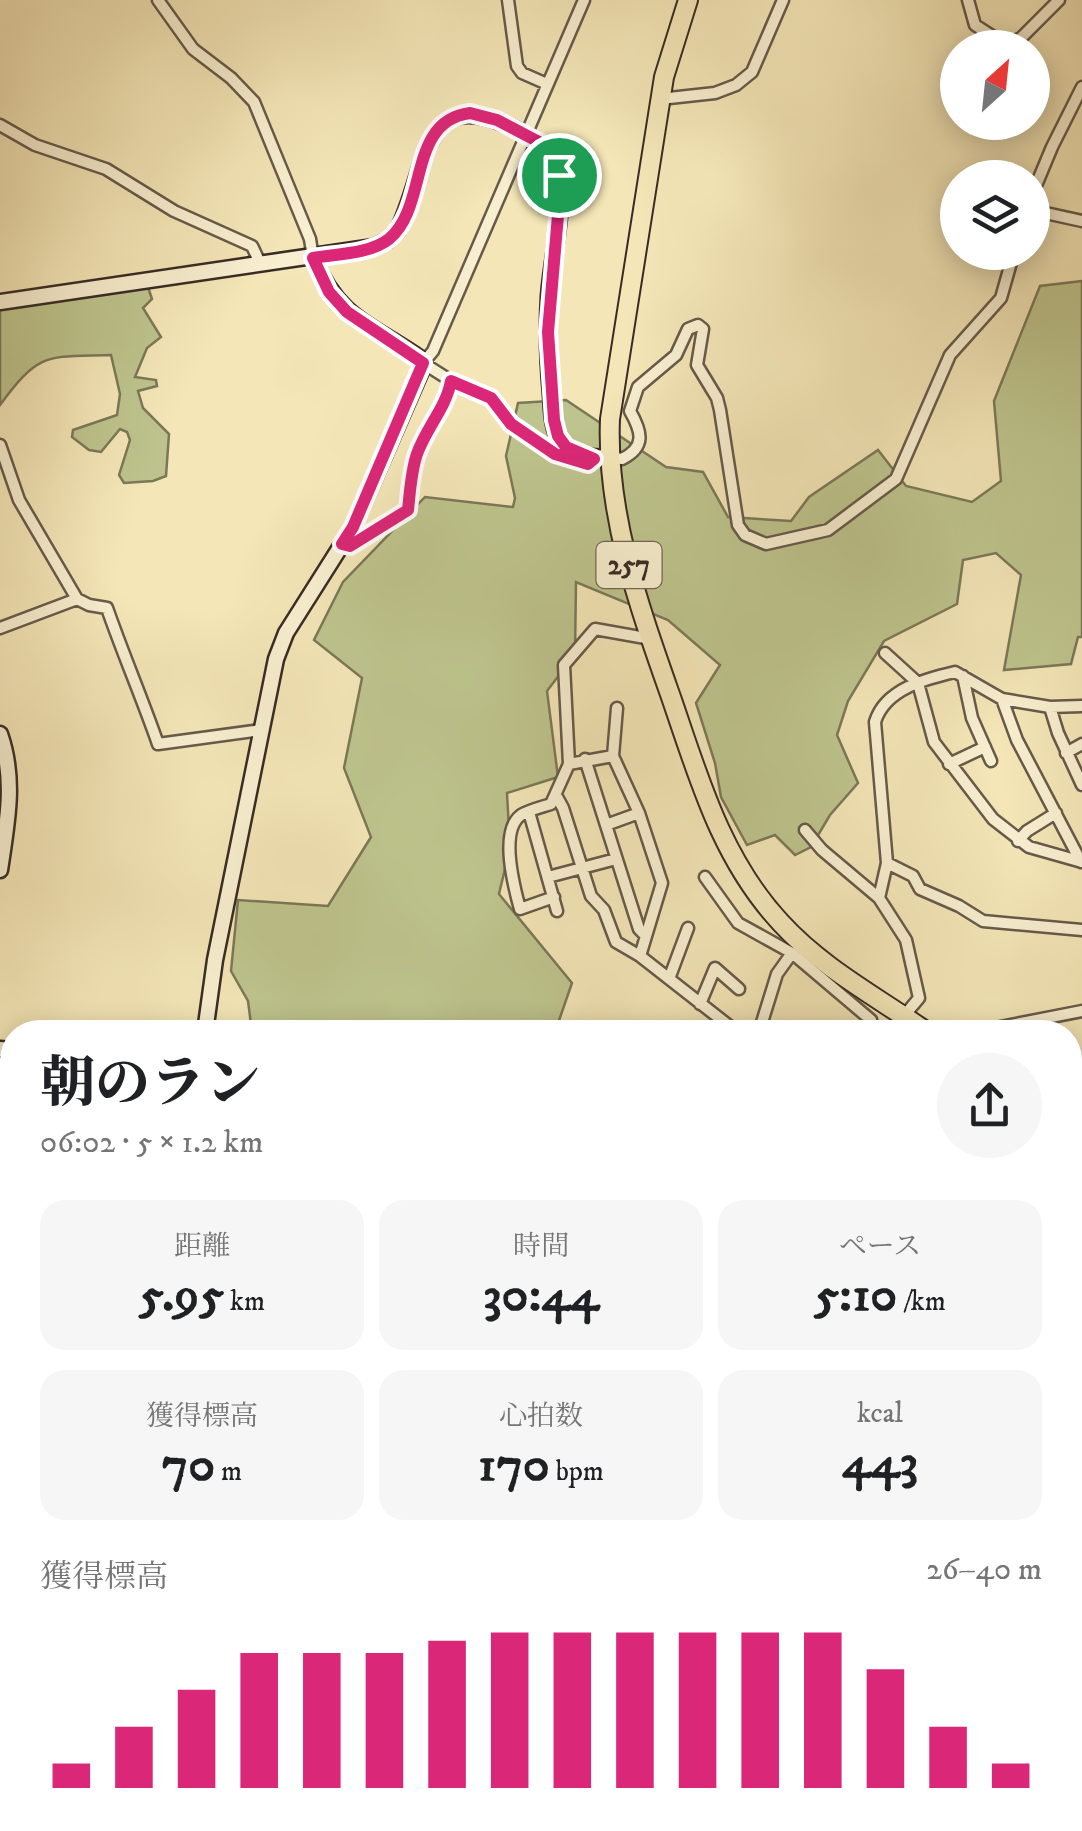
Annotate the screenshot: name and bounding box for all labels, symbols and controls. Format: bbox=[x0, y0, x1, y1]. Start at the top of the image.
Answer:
north arrow bbox=[940, 30, 1050, 140]
map controls bbox=[940, 30, 1050, 270]
pin bbox=[517, 133, 602, 218]
icon: arrive bbox=[532, 148, 587, 203]
button: layers bbox=[940, 160, 1050, 270]
road number: 257 bbox=[596, 542, 662, 588]
text: 朝のラン bbox=[40, 1051, 260, 1120]
button: share bbox=[937, 1053, 1042, 1158]
text: 06:02 · 5 × 1.2 km bbox=[40, 1123, 263, 1163]
text: 距離 bbox=[174, 1229, 230, 1264]
text: 時間 bbox=[513, 1229, 569, 1264]
text: ペース bbox=[839, 1229, 921, 1264]
text: 5.95 bbox=[139, 1264, 224, 1327]
text: 30:44 bbox=[483, 1264, 599, 1327]
text: 5:10 bbox=[814, 1264, 897, 1327]
text: km bbox=[224, 1284, 265, 1319]
text: /km bbox=[897, 1284, 946, 1319]
text: kcal bbox=[857, 1396, 903, 1431]
text: 獲得標高 bbox=[146, 1399, 258, 1434]
text: 心拍数 bbox=[499, 1399, 583, 1434]
text: 443 bbox=[842, 1431, 918, 1494]
text: 70 bbox=[162, 1434, 215, 1497]
text: 170 bbox=[478, 1434, 550, 1497]
text: m bbox=[215, 1454, 242, 1489]
text: bpm bbox=[550, 1454, 604, 1489]
text: 26–40 m bbox=[926, 1550, 1042, 1590]
text: 獲得標高 bbox=[40, 1558, 168, 1598]

